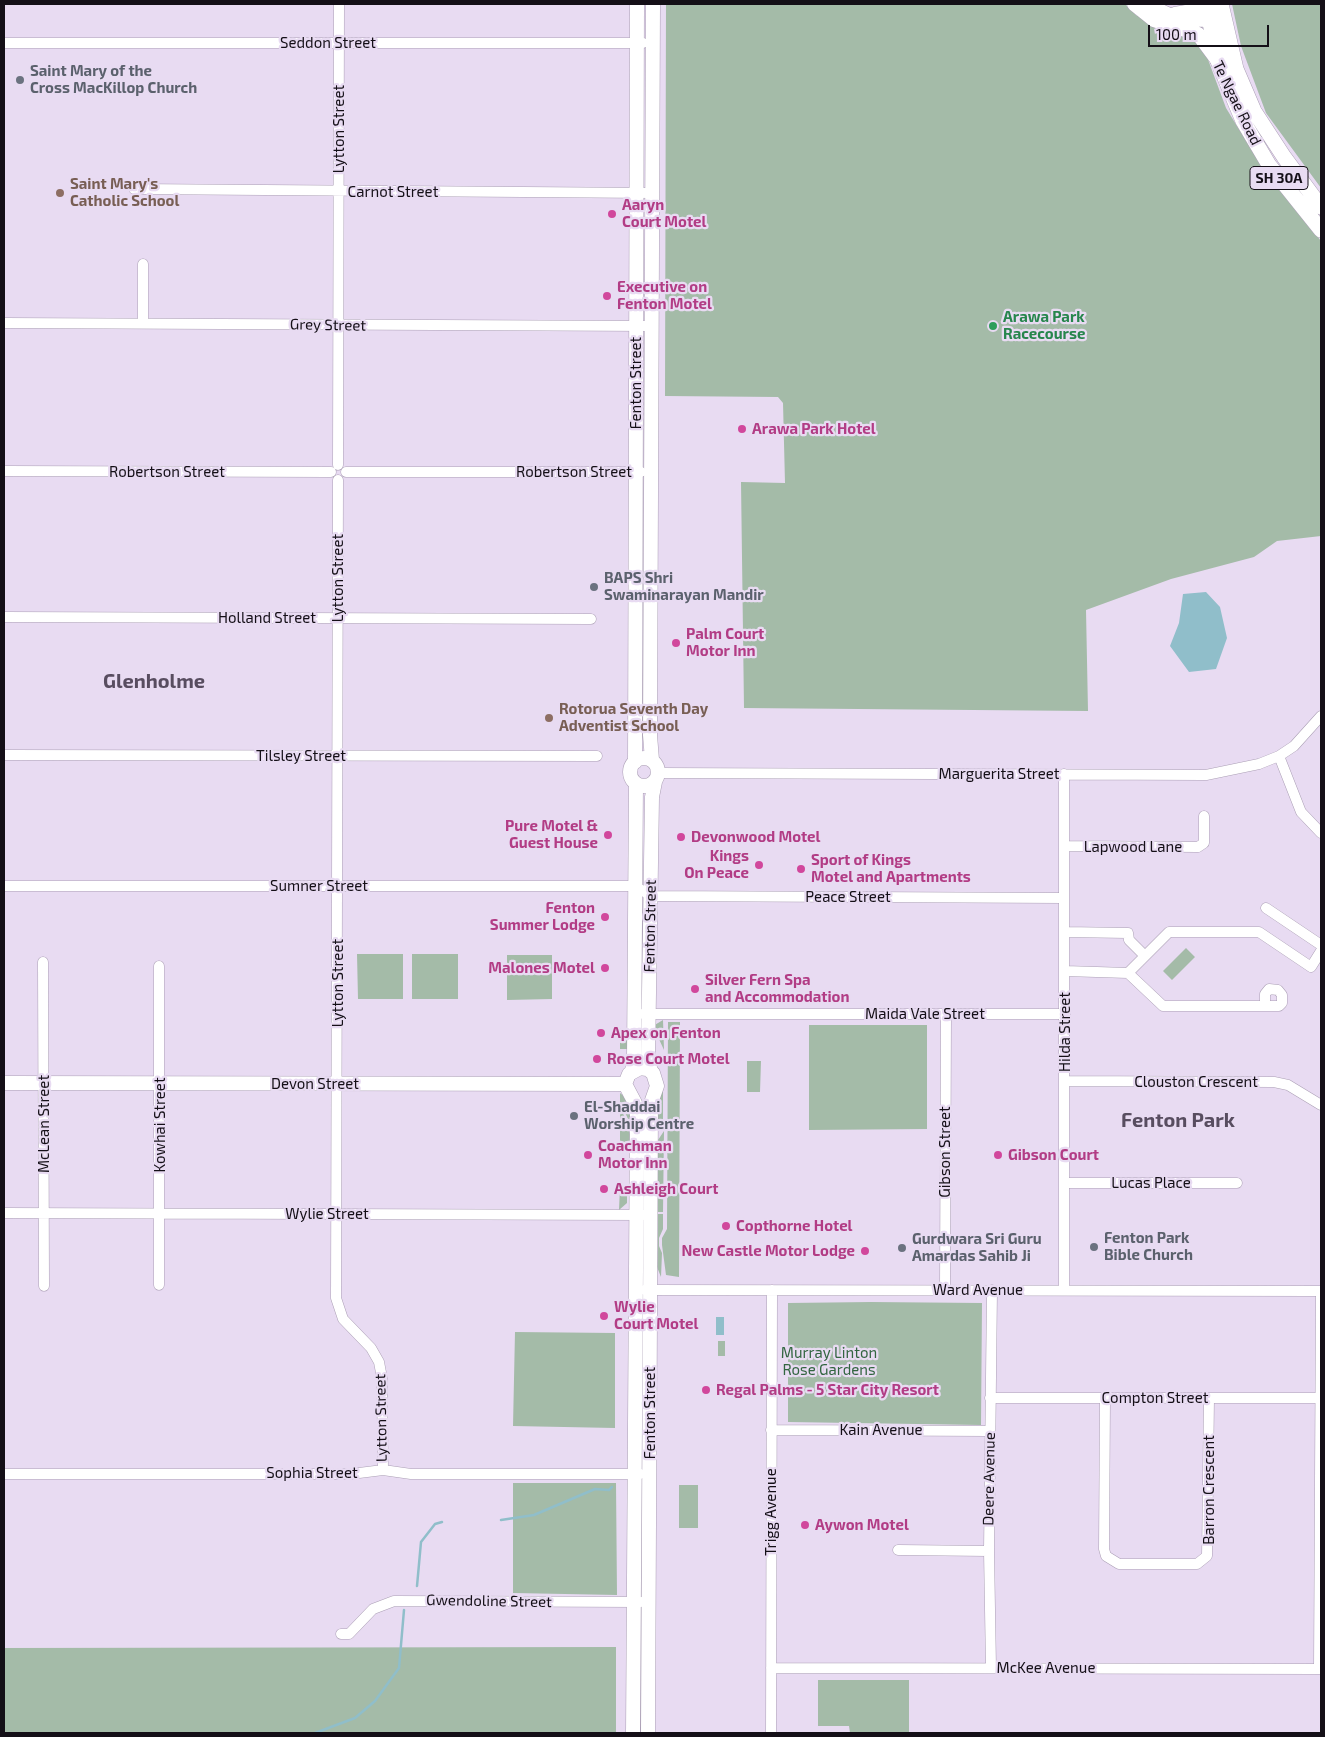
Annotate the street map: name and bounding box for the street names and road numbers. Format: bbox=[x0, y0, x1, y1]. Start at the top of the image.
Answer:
street label: Seddon Street bbox=[280, 34, 376, 52]
street label: Te Ngae Road bbox=[1209, 58, 1265, 148]
street label: Lytton Street bbox=[330, 85, 348, 173]
road number: SH 30A bbox=[1250, 167, 1308, 190]
street label: Carnot Street bbox=[348, 183, 438, 201]
street label: Grey Street bbox=[290, 315, 366, 335]
street label: Fenton Street bbox=[627, 337, 645, 429]
street label: Robertson Street bbox=[109, 463, 225, 481]
street label: Robertson Street bbox=[516, 463, 632, 481]
street label: Lytton Street bbox=[329, 534, 347, 622]
street label: Holland Street bbox=[218, 609, 316, 627]
street label: Tilsley Street bbox=[256, 747, 346, 765]
street label: Marguerita Street bbox=[938, 765, 1060, 783]
street label: Lapwood Lane bbox=[1084, 838, 1182, 856]
street label: Sumner Street bbox=[270, 877, 368, 895]
street label: Fenton Street bbox=[640, 880, 660, 972]
street label: Peace Street bbox=[805, 888, 891, 906]
street label: Lytton Street bbox=[329, 939, 347, 1027]
street label: Hilda Street bbox=[1056, 992, 1074, 1072]
street label: Maida Vale Street bbox=[865, 1005, 985, 1023]
street label: Clouston Crescent bbox=[1134, 1073, 1258, 1091]
street label: McLean Street bbox=[35, 1075, 53, 1173]
street label: Devon Street bbox=[271, 1075, 359, 1093]
street label: Kowhai Street bbox=[151, 1077, 169, 1173]
street label: Gibson Street bbox=[936, 1106, 954, 1198]
street label: Lucas Place bbox=[1111, 1174, 1191, 1192]
street label: Wylie Street bbox=[285, 1205, 369, 1223]
street label: Ward Avenue bbox=[933, 1281, 1023, 1299]
street label: Fenton Street bbox=[641, 1367, 659, 1459]
street label: Lytton Street bbox=[371, 1374, 391, 1462]
street label: Compton Street bbox=[1102, 1389, 1208, 1407]
street label: Kain Avenue bbox=[839, 1421, 923, 1439]
street label: Deere Avenue bbox=[979, 1432, 999, 1526]
street label: Barron Crescent bbox=[1200, 1435, 1218, 1545]
street label: Sophia Street bbox=[266, 1464, 358, 1482]
street label: Trigg Avenue bbox=[762, 1468, 780, 1556]
street label: Gwendoline Street bbox=[426, 1591, 552, 1611]
street label: McKee Avenue bbox=[997, 1659, 1095, 1677]

